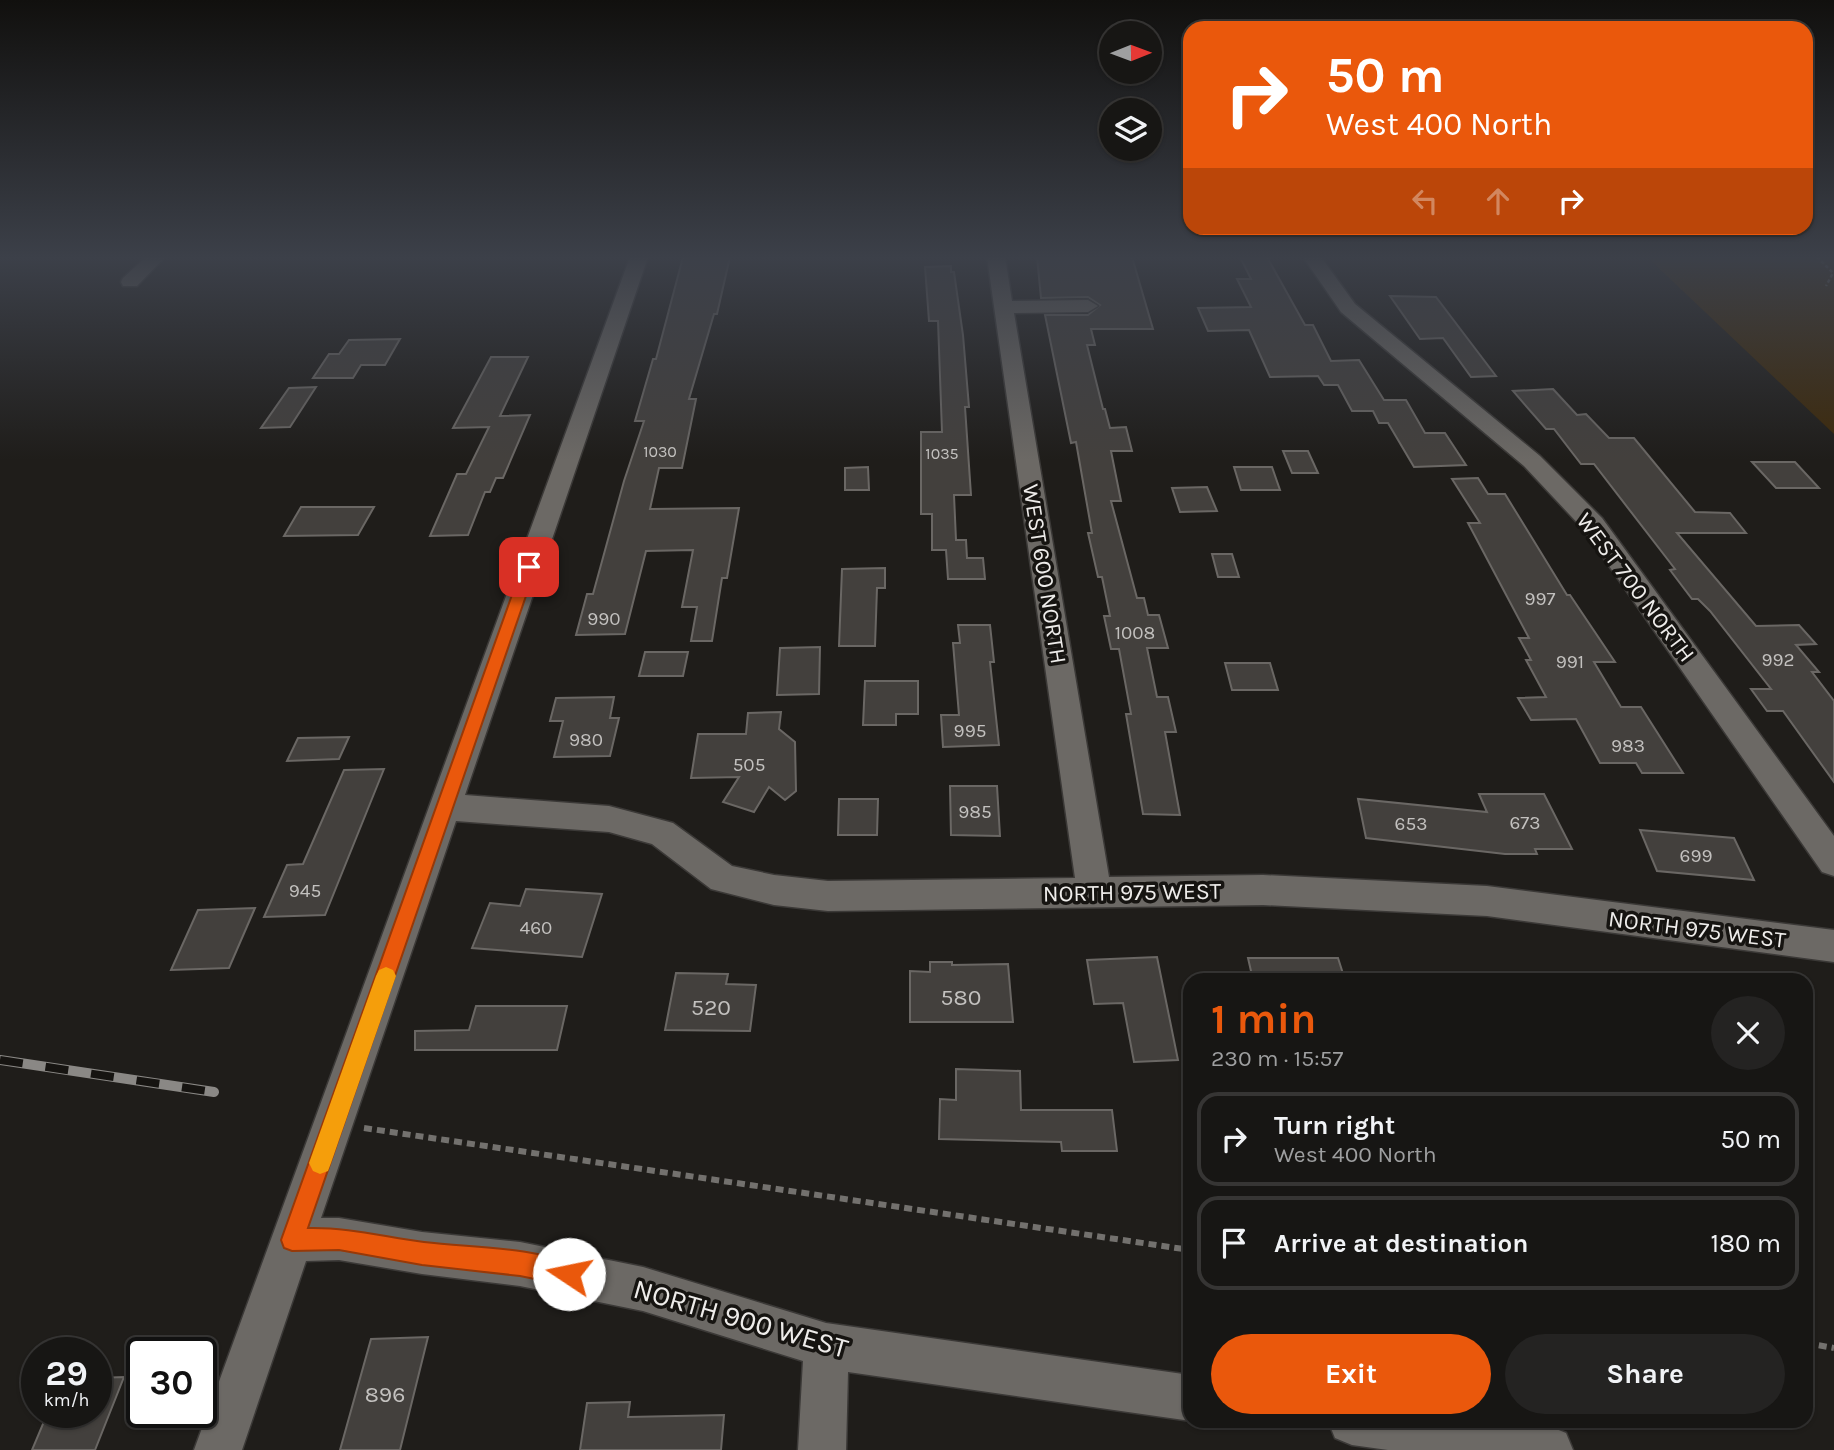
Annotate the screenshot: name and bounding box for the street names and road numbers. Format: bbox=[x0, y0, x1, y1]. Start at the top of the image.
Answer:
street label: WEST 600 NORTH bbox=[1017, 482, 1072, 666]
street label: WEST 700 NORTH bbox=[1571, 508, 1700, 667]
street label: NORTH 975 WEST bbox=[1043, 877, 1222, 908]
street label: NORTH 975 WEST bbox=[1607, 905, 1788, 954]
street label: NORTH 900 WEST bbox=[630, 1272, 852, 1365]

